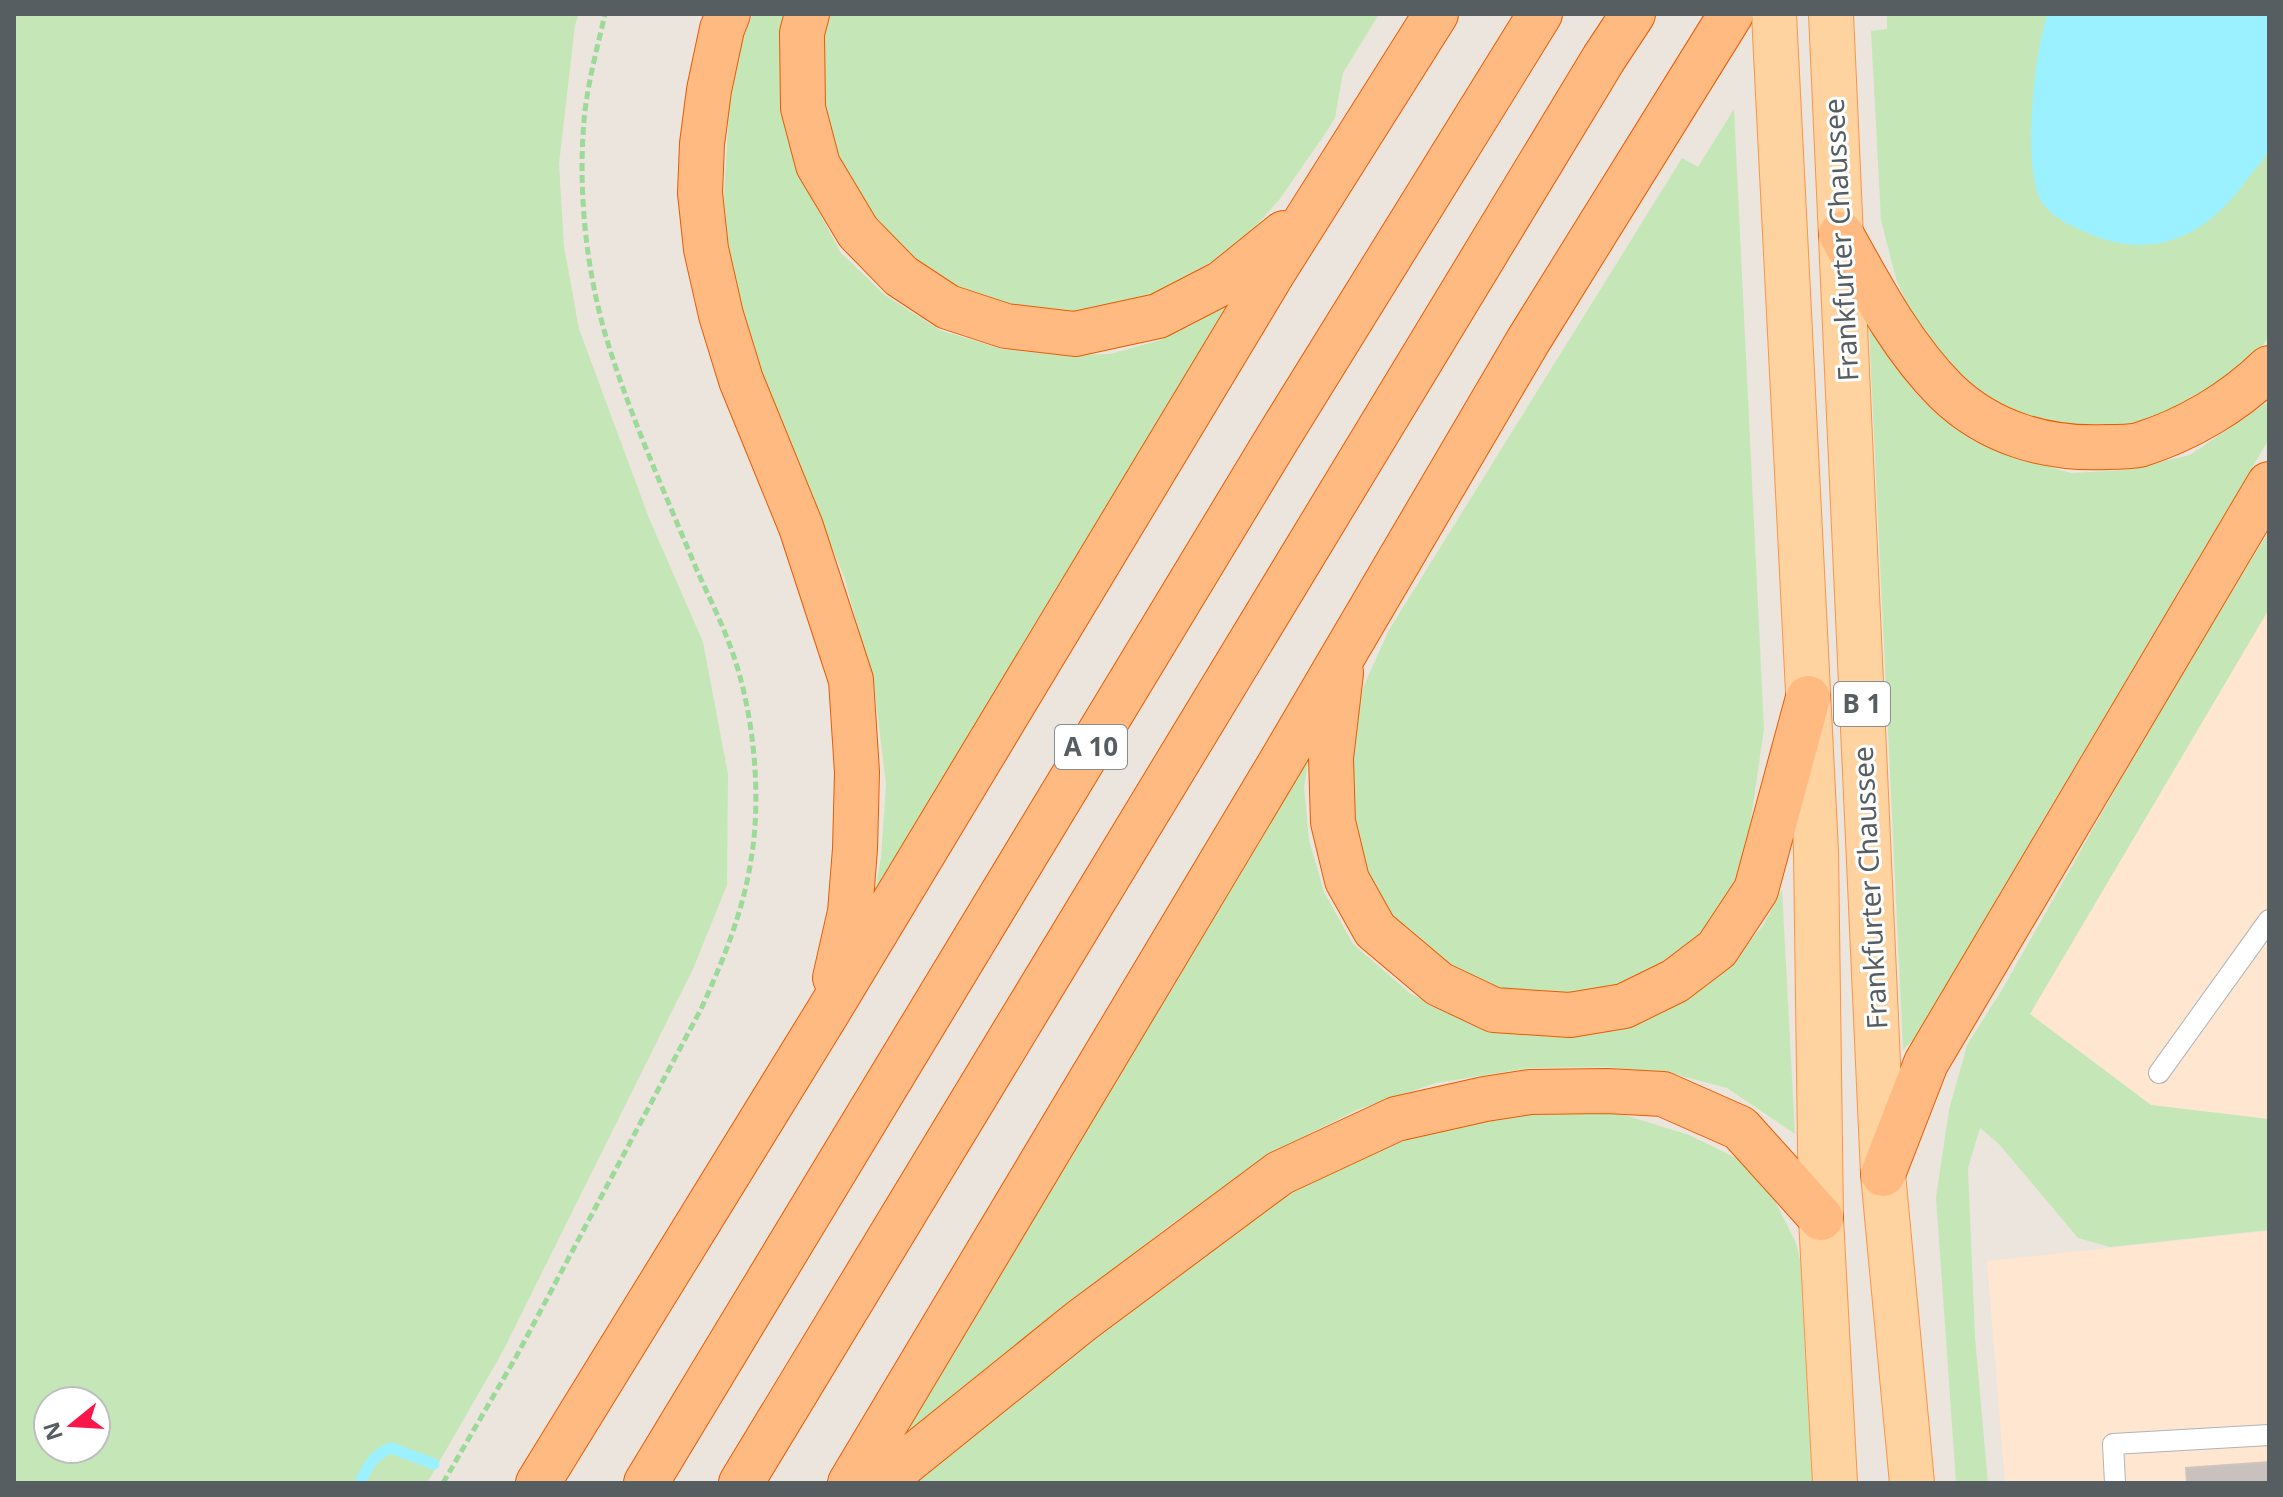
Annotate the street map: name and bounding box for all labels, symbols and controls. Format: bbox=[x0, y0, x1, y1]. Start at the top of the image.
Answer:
street label: Frankfurter Chaussee bbox=[1814, 98, 1866, 382]
road number: B 1 bbox=[1834, 682, 1890, 726]
road number: A 10 bbox=[1055, 725, 1127, 769]
street label: Frankfurter Chaussee bbox=[1843, 746, 1895, 1030]
north arrow bbox=[32, 1385, 112, 1465]
text: N bbox=[35, 1418, 69, 1445]

